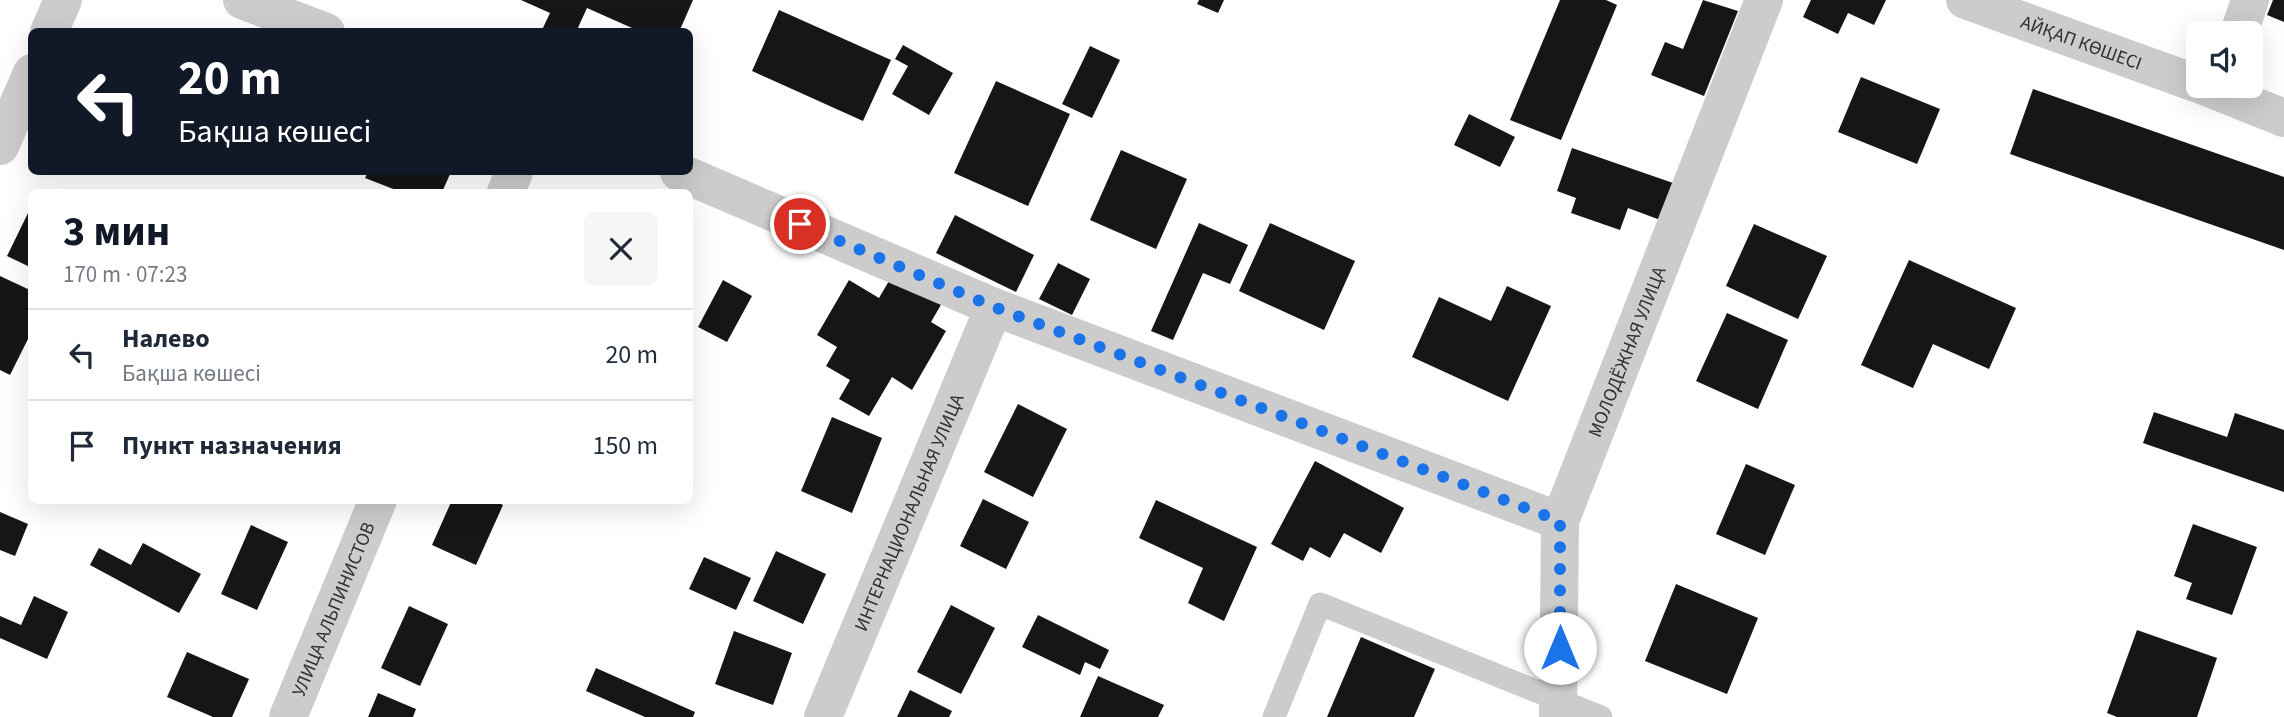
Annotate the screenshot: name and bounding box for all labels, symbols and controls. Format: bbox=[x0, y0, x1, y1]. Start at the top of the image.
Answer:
street label: АЙҚАП КӨШЕСІ bbox=[2017, 9, 2146, 78]
map controls bbox=[2186, 21, 2263, 98]
button: sound bbox=[2186, 21, 2263, 98]
text: 20 m bbox=[178, 44, 282, 114]
icon: left bbox=[63, 56, 154, 147]
text: Бақша көшесі bbox=[178, 109, 371, 155]
pin bbox=[770, 194, 830, 254]
text: 3 мин bbox=[63, 202, 170, 262]
icon: arrive bbox=[781, 205, 819, 243]
button: close bbox=[584, 212, 658, 286]
text: 170 m · 07:23 bbox=[63, 258, 187, 291]
street label: МОЛОДЁЖНАЯ УЛИЦА bbox=[1582, 262, 1674, 441]
text: Налево bbox=[122, 320, 210, 357]
icon: left bbox=[63, 336, 101, 374]
text: 20 m bbox=[605, 336, 658, 373]
text: Бақша көшесі bbox=[122, 357, 261, 390]
street label: ИНТЕРНАЦИОНАЛЬНАЯ УЛИЦА bbox=[848, 389, 972, 636]
icon: arrive bbox=[63, 427, 101, 465]
text: Пункт назначения bbox=[122, 427, 342, 464]
text: 150 m bbox=[592, 427, 658, 464]
street label: УЛИЦА АЛЬПИНИСТОВ bbox=[286, 518, 382, 701]
position arrow bbox=[1523, 611, 1597, 685]

